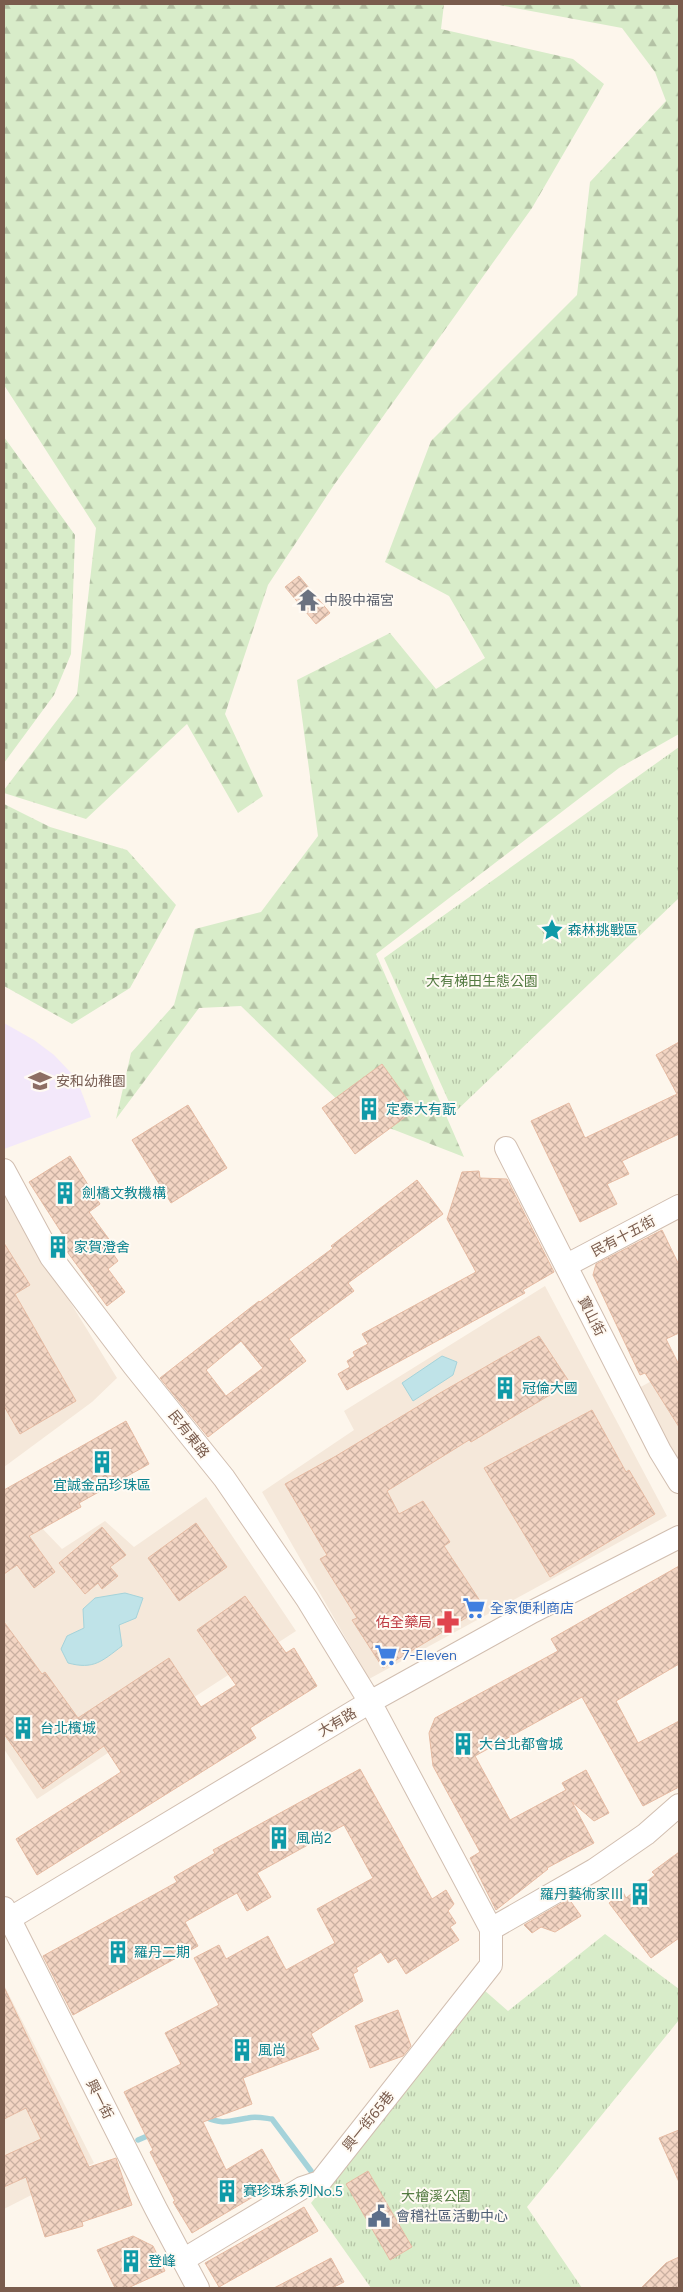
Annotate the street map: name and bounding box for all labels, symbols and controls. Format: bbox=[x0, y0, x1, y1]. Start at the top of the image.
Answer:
temple icon: 中股中福宮 bbox=[295, 587, 321, 613]
place label: 中股中福宮 bbox=[324, 592, 394, 609]
place icon: 森林挑戰區 bbox=[539, 917, 565, 943]
place label: 森林挑戰區 bbox=[568, 922, 638, 939]
park label: 大有梯田生態公園 bbox=[426, 973, 538, 990]
school or university icon: 安和幼稚園 bbox=[27, 1068, 53, 1094]
place label: 安和幼稚園 bbox=[56, 1073, 126, 1090]
building icon: 定泰大有翫 bbox=[356, 1096, 382, 1122]
place label: 定泰大有翫 bbox=[386, 1101, 456, 1118]
building icon: 劍橋文教機構 bbox=[52, 1180, 78, 1206]
place label: 劍橋文教機構 bbox=[82, 1185, 166, 1202]
street label: 民有十五街 bbox=[588, 1213, 658, 1260]
building icon: 家賀澄舍 bbox=[45, 1234, 71, 1260]
place label: 家賀澄舍 bbox=[74, 1239, 130, 1256]
street label: 寶山街 bbox=[574, 1294, 609, 1339]
building icon: 冠倫大國 bbox=[492, 1375, 518, 1401]
place label: 冠倫大國 bbox=[522, 1380, 578, 1397]
street label: 民有東路 bbox=[165, 1407, 213, 1462]
building icon: 宜誠金品珍珠區 bbox=[89, 1449, 115, 1475]
place label: 宜誠金品珍珠區 bbox=[53, 1477, 151, 1494]
supermarket icon: 全家便利商店 bbox=[461, 1595, 487, 1621]
place label: 全家便利商店 bbox=[490, 1600, 574, 1617]
pharmacy icon: 佑全藥局 bbox=[435, 1609, 461, 1635]
place label: 佑全藥局 bbox=[376, 1614, 432, 1631]
supermarket icon: 7-Eleven bbox=[373, 1642, 399, 1668]
place label: 7-Eleven bbox=[402, 1647, 457, 1664]
street label: 大有路 bbox=[315, 1704, 360, 1741]
building icon: 台北檳城 bbox=[10, 1715, 36, 1741]
place label: 台北檳城 bbox=[40, 1720, 96, 1737]
building icon: 大台北都會城 bbox=[450, 1731, 476, 1757]
place label: 大台北都會城 bbox=[479, 1736, 563, 1753]
building icon: 風尚2 bbox=[266, 1825, 292, 1851]
place label: 風尚2 bbox=[296, 1830, 332, 1847]
building icon: 羅丹藝術家Ⅲ bbox=[627, 1881, 653, 1907]
place label: 羅丹藝術家Ⅲ bbox=[540, 1886, 624, 1903]
building icon: 羅丹二期 bbox=[105, 1939, 131, 1965]
place label: 羅丹二期 bbox=[134, 1944, 190, 1961]
building icon: 風尚 bbox=[229, 2037, 255, 2063]
place label: 風尚 bbox=[258, 2042, 286, 2059]
street label: 興一街 bbox=[82, 2077, 117, 2122]
street label: 興一街65巷 bbox=[339, 2088, 398, 2155]
building icon: 賽珍珠系列No.5 bbox=[214, 2178, 240, 2204]
place label: 賽珍珠系列No.5 bbox=[243, 2183, 343, 2200]
park label: 大檜溪公園 bbox=[401, 2188, 471, 2205]
public building icon: 會稽社區活動中心 bbox=[366, 2203, 392, 2229]
place label: 會稽社區活動中心 bbox=[396, 2208, 508, 2225]
building icon: 登峰 bbox=[118, 2248, 144, 2274]
place label: 登峰 bbox=[148, 2253, 176, 2270]

